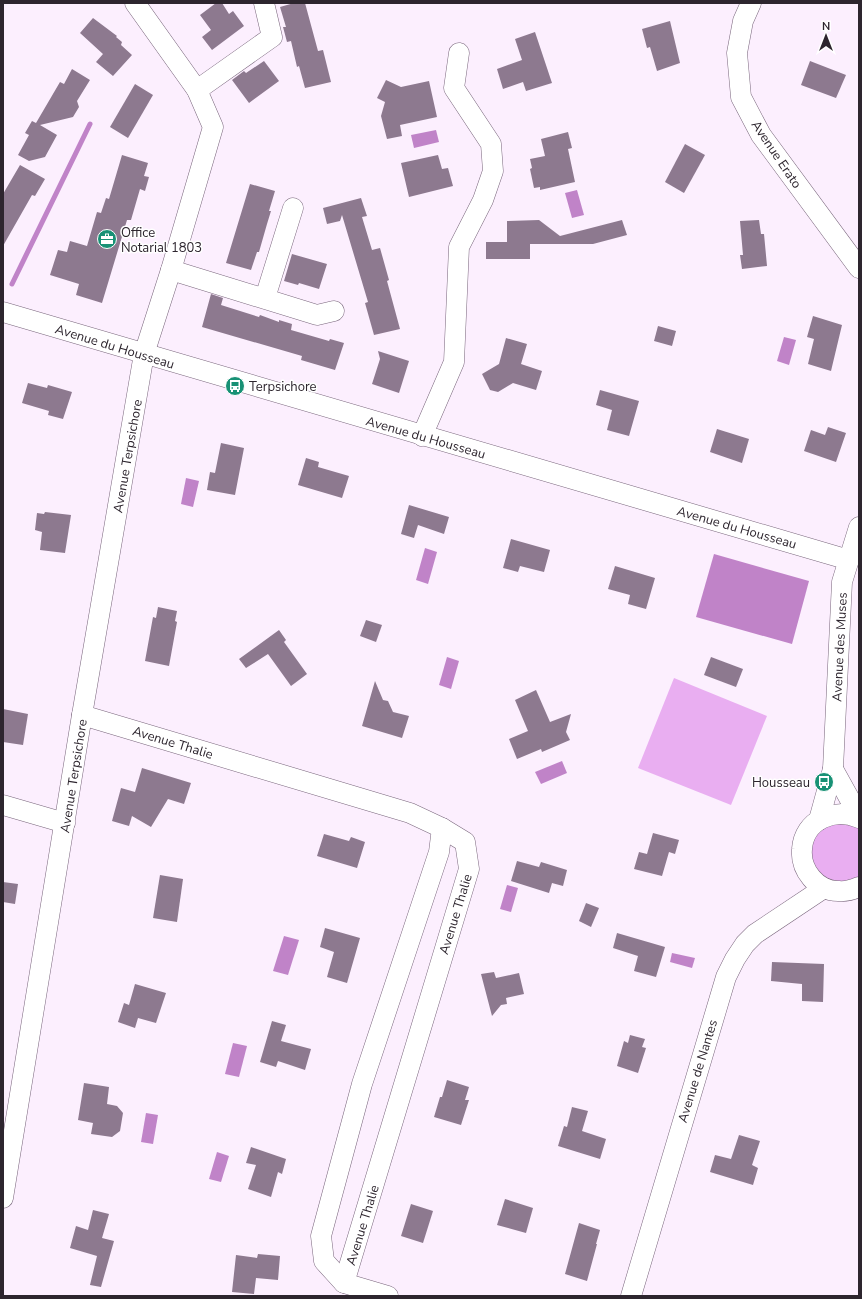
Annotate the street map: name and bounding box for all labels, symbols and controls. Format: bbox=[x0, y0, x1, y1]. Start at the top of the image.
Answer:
north arrow bbox=[806, 16, 846, 56]
text: N bbox=[822, 19, 830, 34]
street label: Avenue Erato bbox=[747, 117, 806, 192]
place label: Office Notarial 1803 bbox=[121, 224, 202, 257]
office icon: Office Notarial 1803 bbox=[96, 228, 118, 250]
street label: Avenue du Housseau bbox=[53, 320, 177, 374]
bus stop icon: Terpsichore bbox=[224, 375, 246, 397]
place label: Terpsichore bbox=[249, 378, 316, 396]
street label: Avenue Terpsichore bbox=[109, 398, 147, 514]
street label: Avenue du Housseau bbox=[364, 412, 488, 464]
street label: Avenue du Housseau bbox=[675, 502, 799, 554]
street label: Avenue des Muses bbox=[828, 592, 852, 702]
street label: Avenue Terpsichore bbox=[56, 718, 92, 834]
street label: Avenue Thalie bbox=[130, 722, 215, 764]
bus stop icon: Housseau bbox=[813, 771, 835, 793]
place label: Housseau bbox=[752, 774, 810, 792]
street label: Avenue Thalie bbox=[435, 872, 477, 957]
street label: Avenue de Nantes bbox=[674, 1018, 722, 1125]
street label: Avenue Thalie bbox=[342, 1183, 384, 1268]

